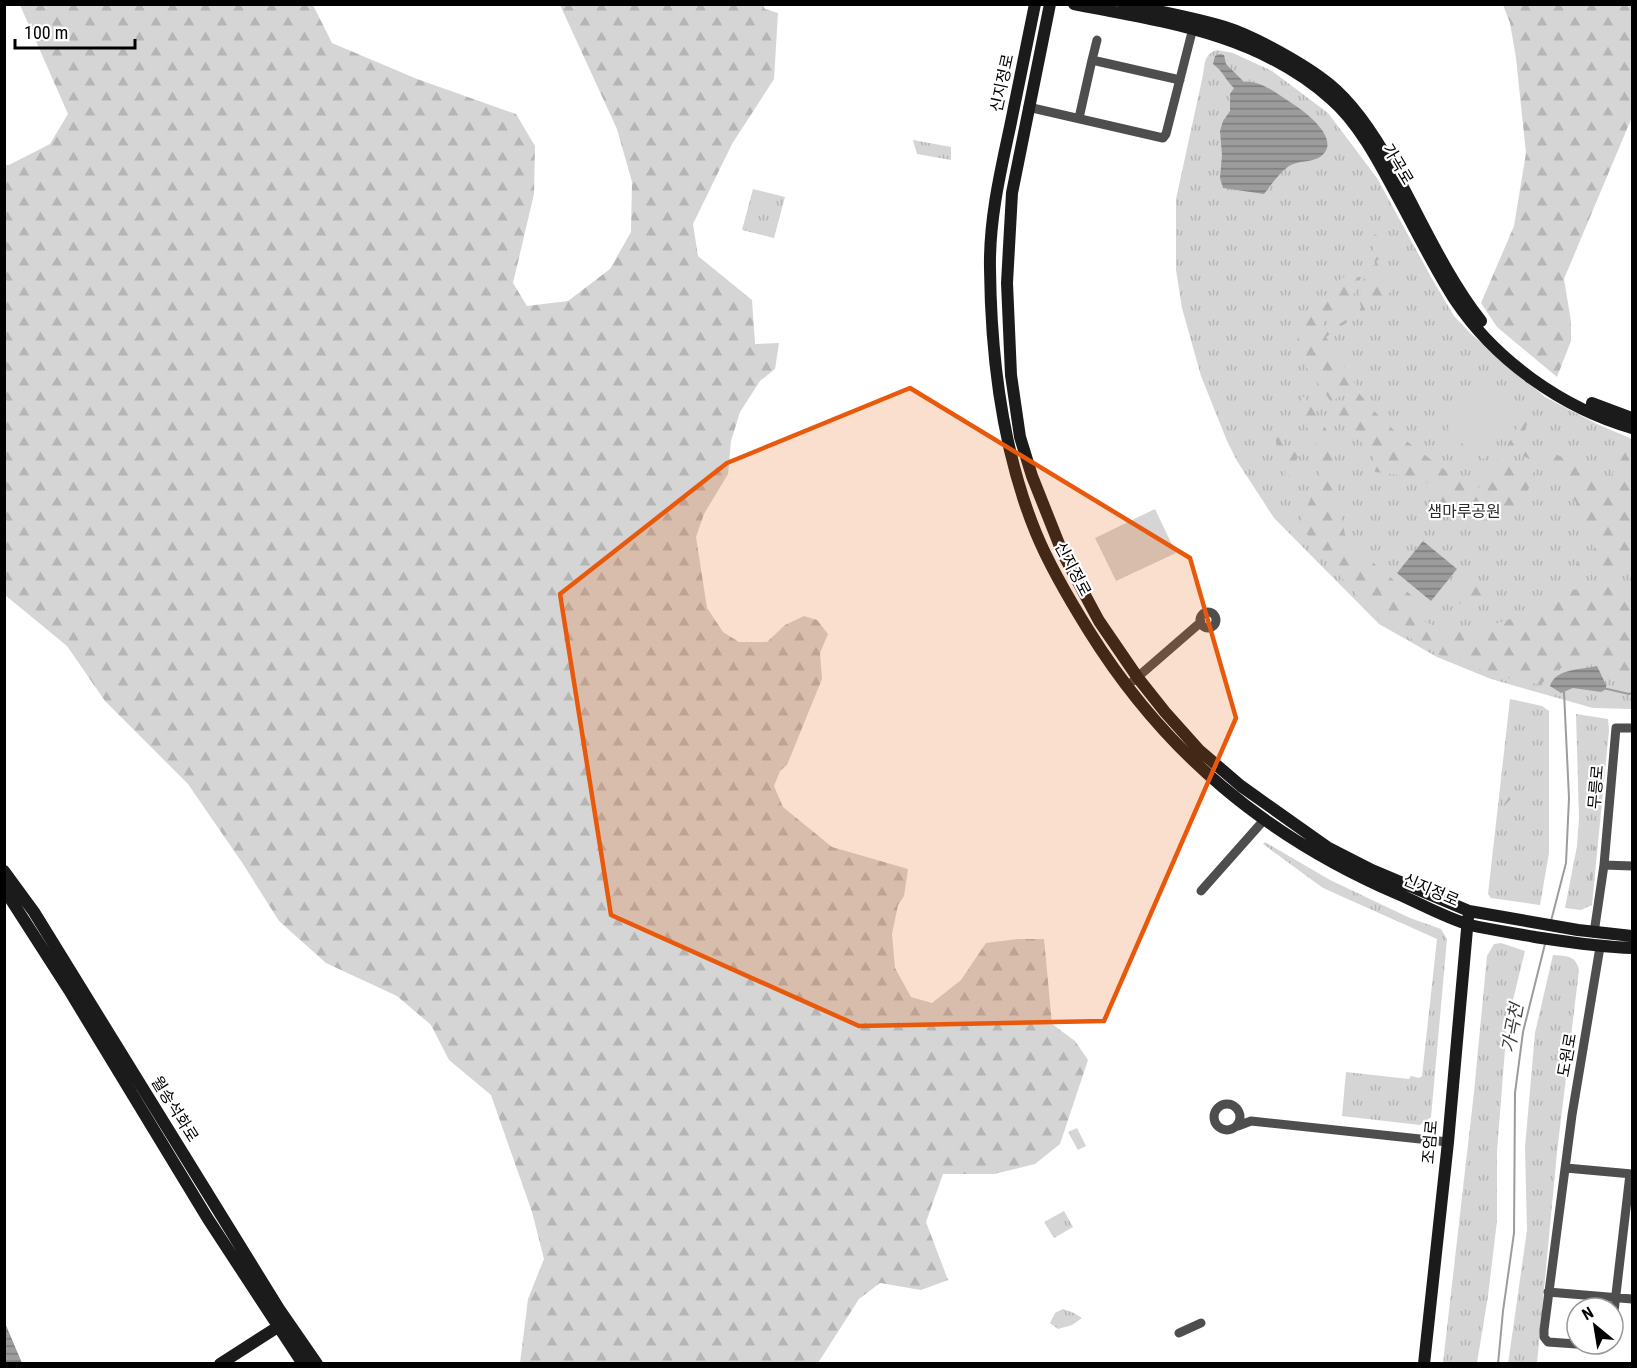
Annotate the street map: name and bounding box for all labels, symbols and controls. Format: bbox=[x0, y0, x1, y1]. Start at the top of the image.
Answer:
scale bar bbox=[15, 12, 135, 50]
text: 100 m bbox=[24, 22, 68, 43]
street label: 신지정로 bbox=[987, 52, 1017, 114]
street label: 가곡로 bbox=[1378, 140, 1418, 188]
park label: 샘마루공원 bbox=[1427, 502, 1501, 521]
street label: 신지정로 bbox=[1051, 539, 1095, 600]
street label: 무릉로 bbox=[1585, 764, 1607, 810]
street label: 신지정로 bbox=[1400, 870, 1462, 910]
water label: 가곡천 bbox=[1497, 999, 1528, 1054]
street label: 도원로 bbox=[1554, 1031, 1580, 1078]
street label: 월송석화로 bbox=[147, 1073, 203, 1145]
street label: 조엄로 bbox=[1419, 1119, 1441, 1165]
north arrow bbox=[1565, 1296, 1625, 1356]
text: N bbox=[1579, 1303, 1597, 1324]

